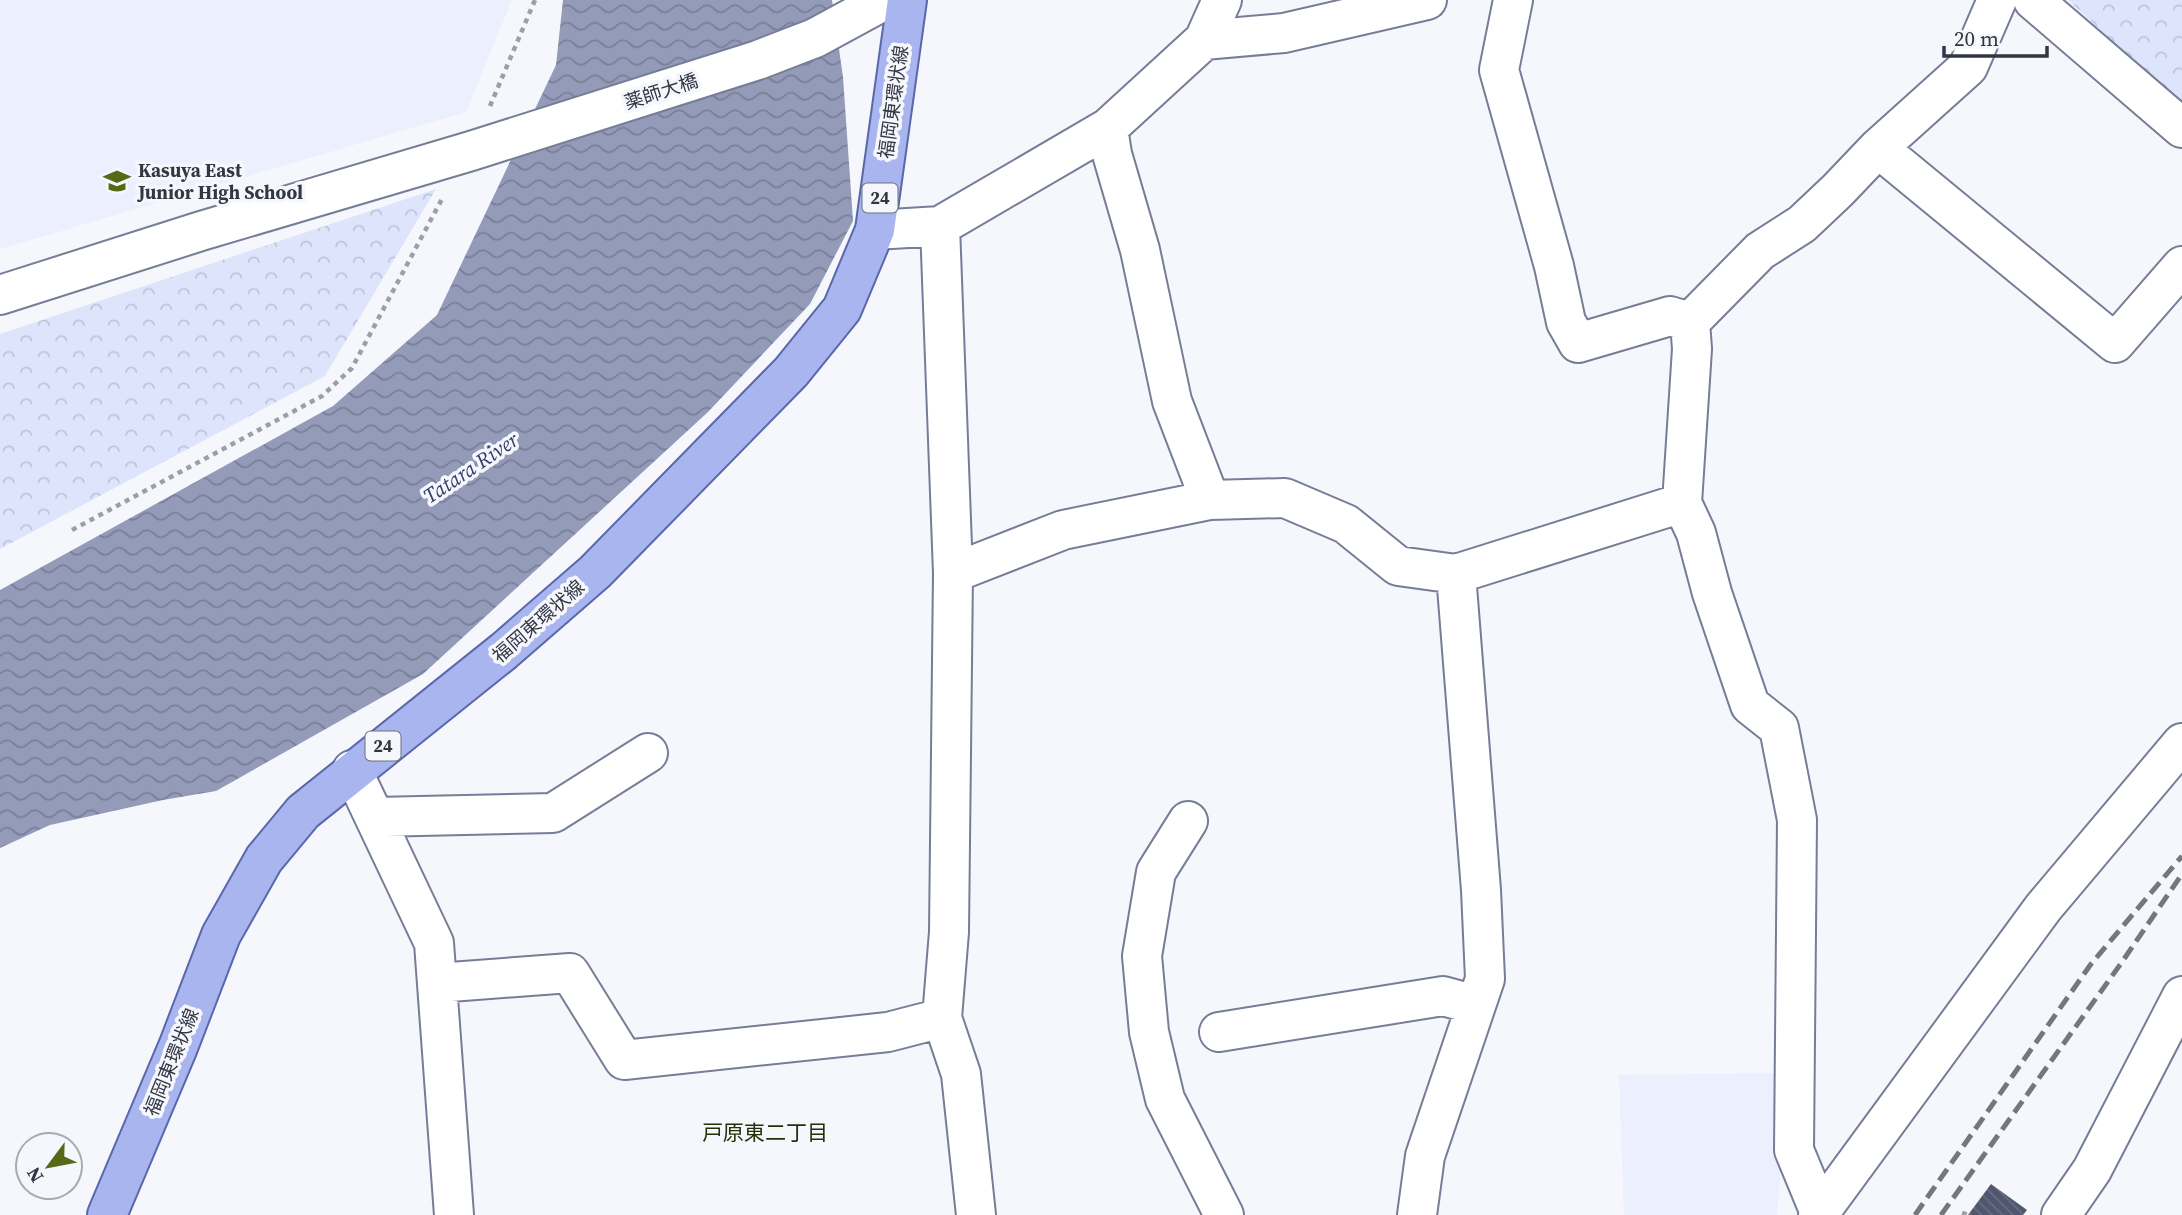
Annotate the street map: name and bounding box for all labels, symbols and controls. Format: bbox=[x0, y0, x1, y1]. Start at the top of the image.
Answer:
scale bar bbox=[1944, 14, 2047, 58]
text: 20 m bbox=[1954, 24, 1999, 53]
street label: 福岡東環状線 bbox=[872, 44, 914, 160]
street label: 薬師大橋 bbox=[621, 67, 701, 115]
place label: Kasuya East Junior High School bbox=[137, 157, 303, 205]
school or university icon: Kasuya East Junior High School bbox=[102, 166, 132, 196]
road number: 24 bbox=[862, 183, 898, 212]
water label: Tatara River bbox=[417, 425, 525, 510]
street label: 福岡東環状線 bbox=[486, 574, 590, 668]
road number: 24 bbox=[366, 732, 400, 760]
street label: 福岡東環状線 bbox=[138, 1004, 204, 1120]
district label: 戸原東二丁目 bbox=[702, 1118, 828, 1147]
north arrow bbox=[14, 1131, 84, 1201]
text: N bbox=[20, 1162, 49, 1188]

